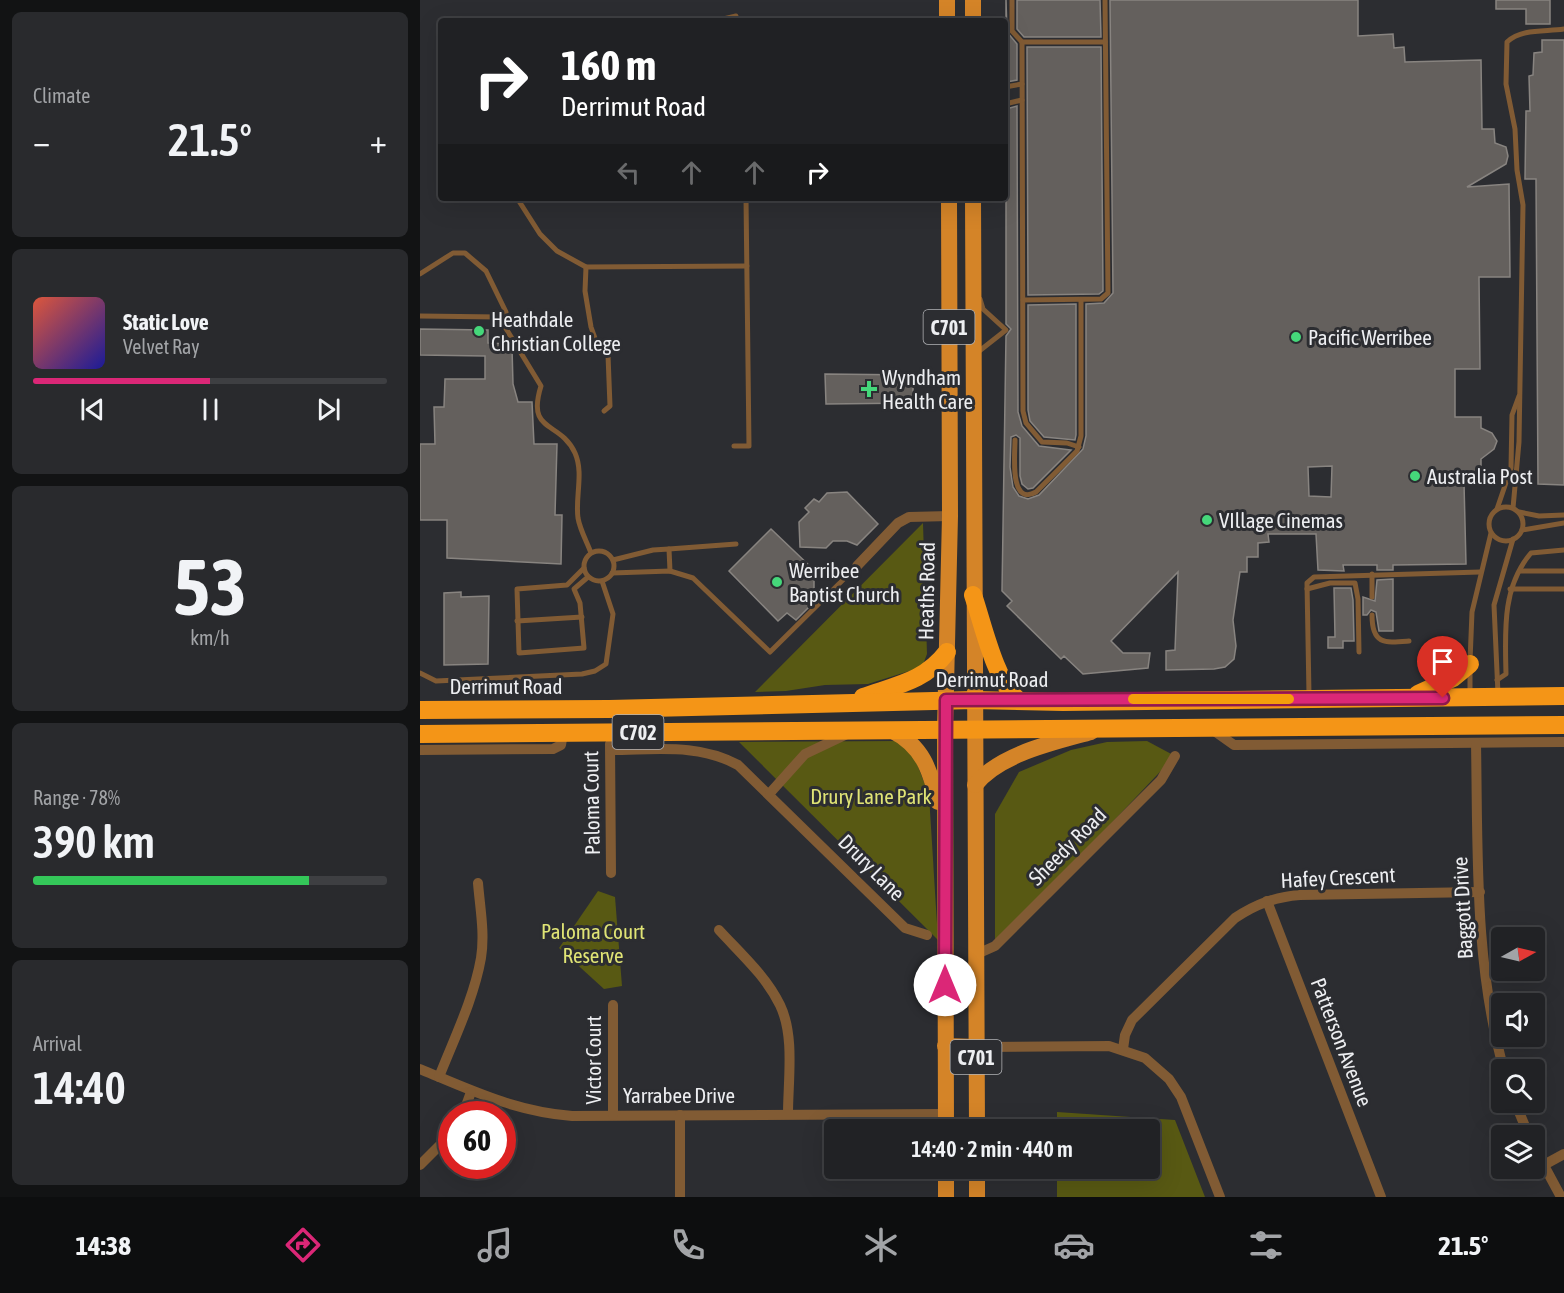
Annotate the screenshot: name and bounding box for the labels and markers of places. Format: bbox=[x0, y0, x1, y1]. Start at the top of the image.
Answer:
place label: Heathdale Christian College bbox=[491, 307, 621, 355]
marker: Heathdale Christian College bbox=[472, 324, 486, 338]
place label: Pacific Werribee bbox=[1308, 325, 1432, 349]
marker: Pacific Werribee bbox=[1289, 330, 1303, 344]
place label: Wyndham Health Care bbox=[882, 365, 973, 413]
marker: Wyndham Health Care bbox=[860, 380, 878, 398]
place label: Australia Post bbox=[1427, 464, 1533, 488]
marker: Australia Post bbox=[1408, 469, 1422, 483]
place label: VIllage Cinemas bbox=[1219, 508, 1343, 532]
marker: VIllage Cinemas bbox=[1200, 513, 1214, 527]
place label: Werribee Baptist Church bbox=[789, 558, 900, 606]
marker: Werribee Baptist Church bbox=[770, 575, 784, 589]
pin bbox=[1417, 636, 1468, 698]

